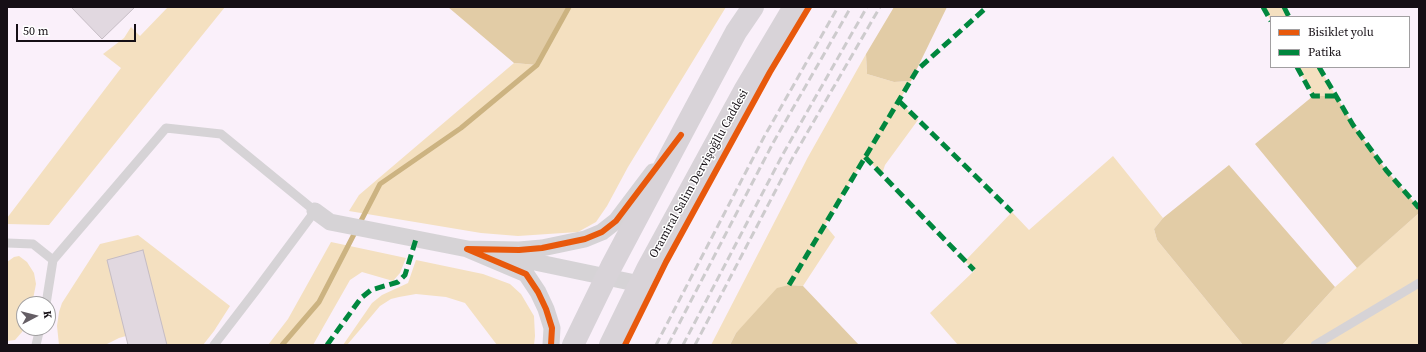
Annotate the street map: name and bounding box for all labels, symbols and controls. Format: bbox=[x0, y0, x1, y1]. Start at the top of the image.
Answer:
scale bar bbox=[18, 16, 138, 42]
legend bbox=[1270, 16, 1410, 68]
text: 50 m bbox=[23, 23, 49, 39]
text: Bisiklet yolu bbox=[1308, 24, 1374, 40]
text: Patika bbox=[1308, 44, 1341, 60]
street label: Oramiral Salim Dervişoğllu Caddesi bbox=[646, 87, 752, 261]
north arrow bbox=[16, 296, 56, 336]
text: K bbox=[40, 310, 55, 319]

